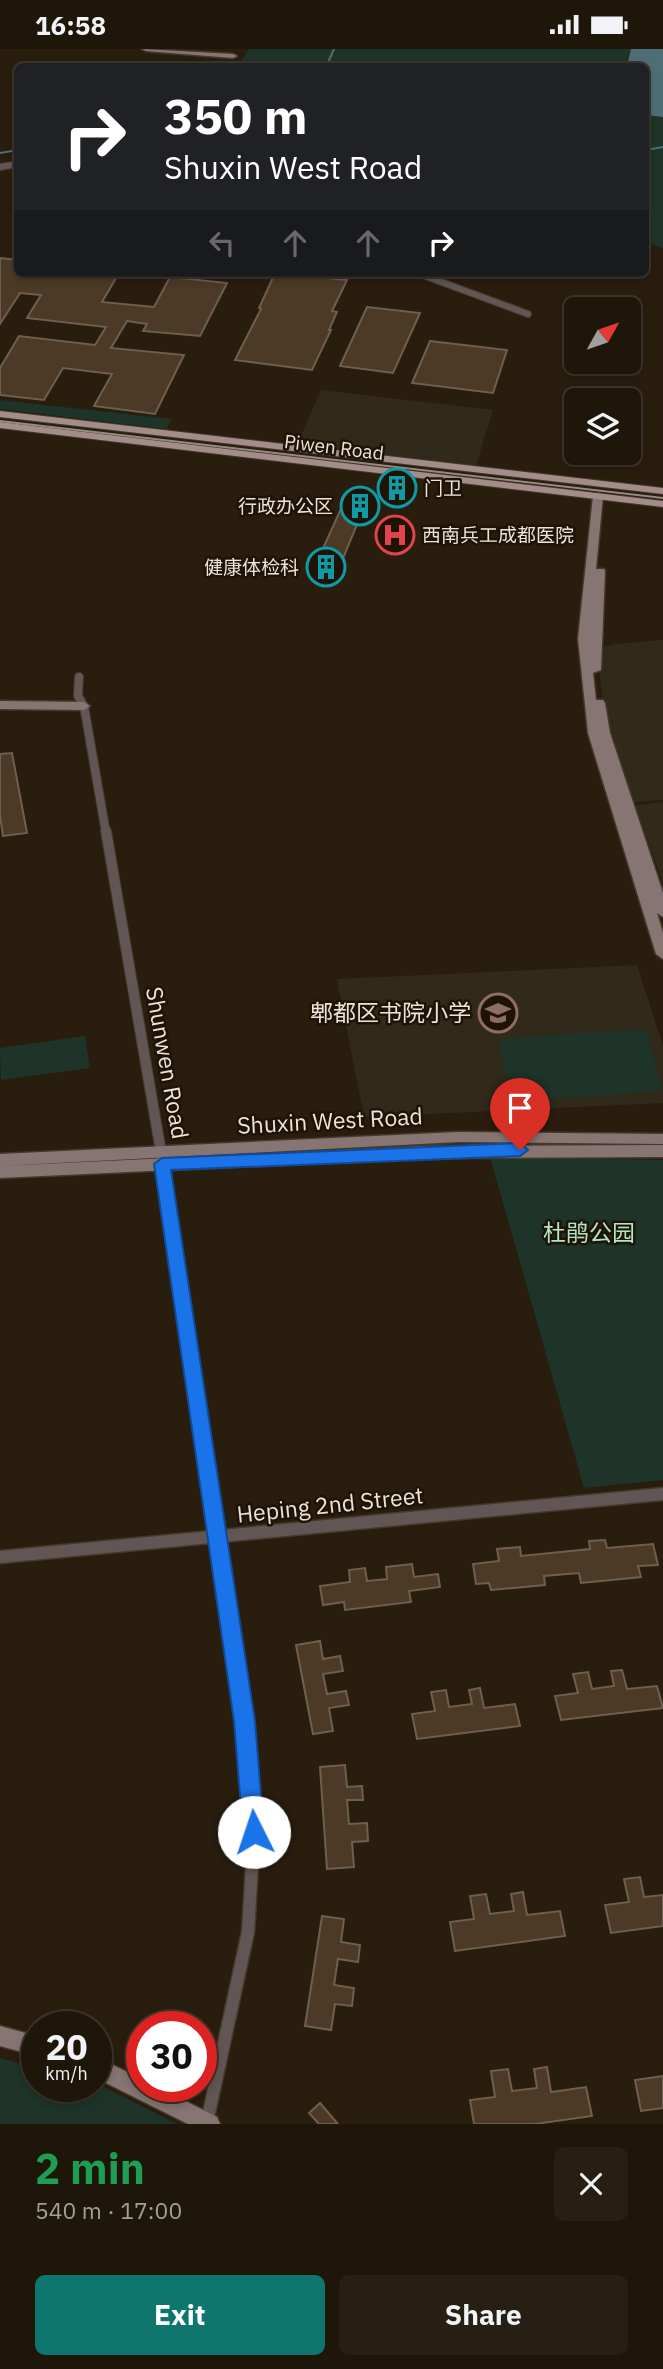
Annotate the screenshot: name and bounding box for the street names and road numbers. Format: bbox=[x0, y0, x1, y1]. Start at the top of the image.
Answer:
street label: Piwen Road bbox=[283, 429, 385, 465]
street label: Shunwen Road bbox=[140, 984, 196, 1141]
street label: Shuxin West Road bbox=[236, 1100, 423, 1140]
street label: Heping 2nd Street bbox=[235, 1479, 425, 1529]

